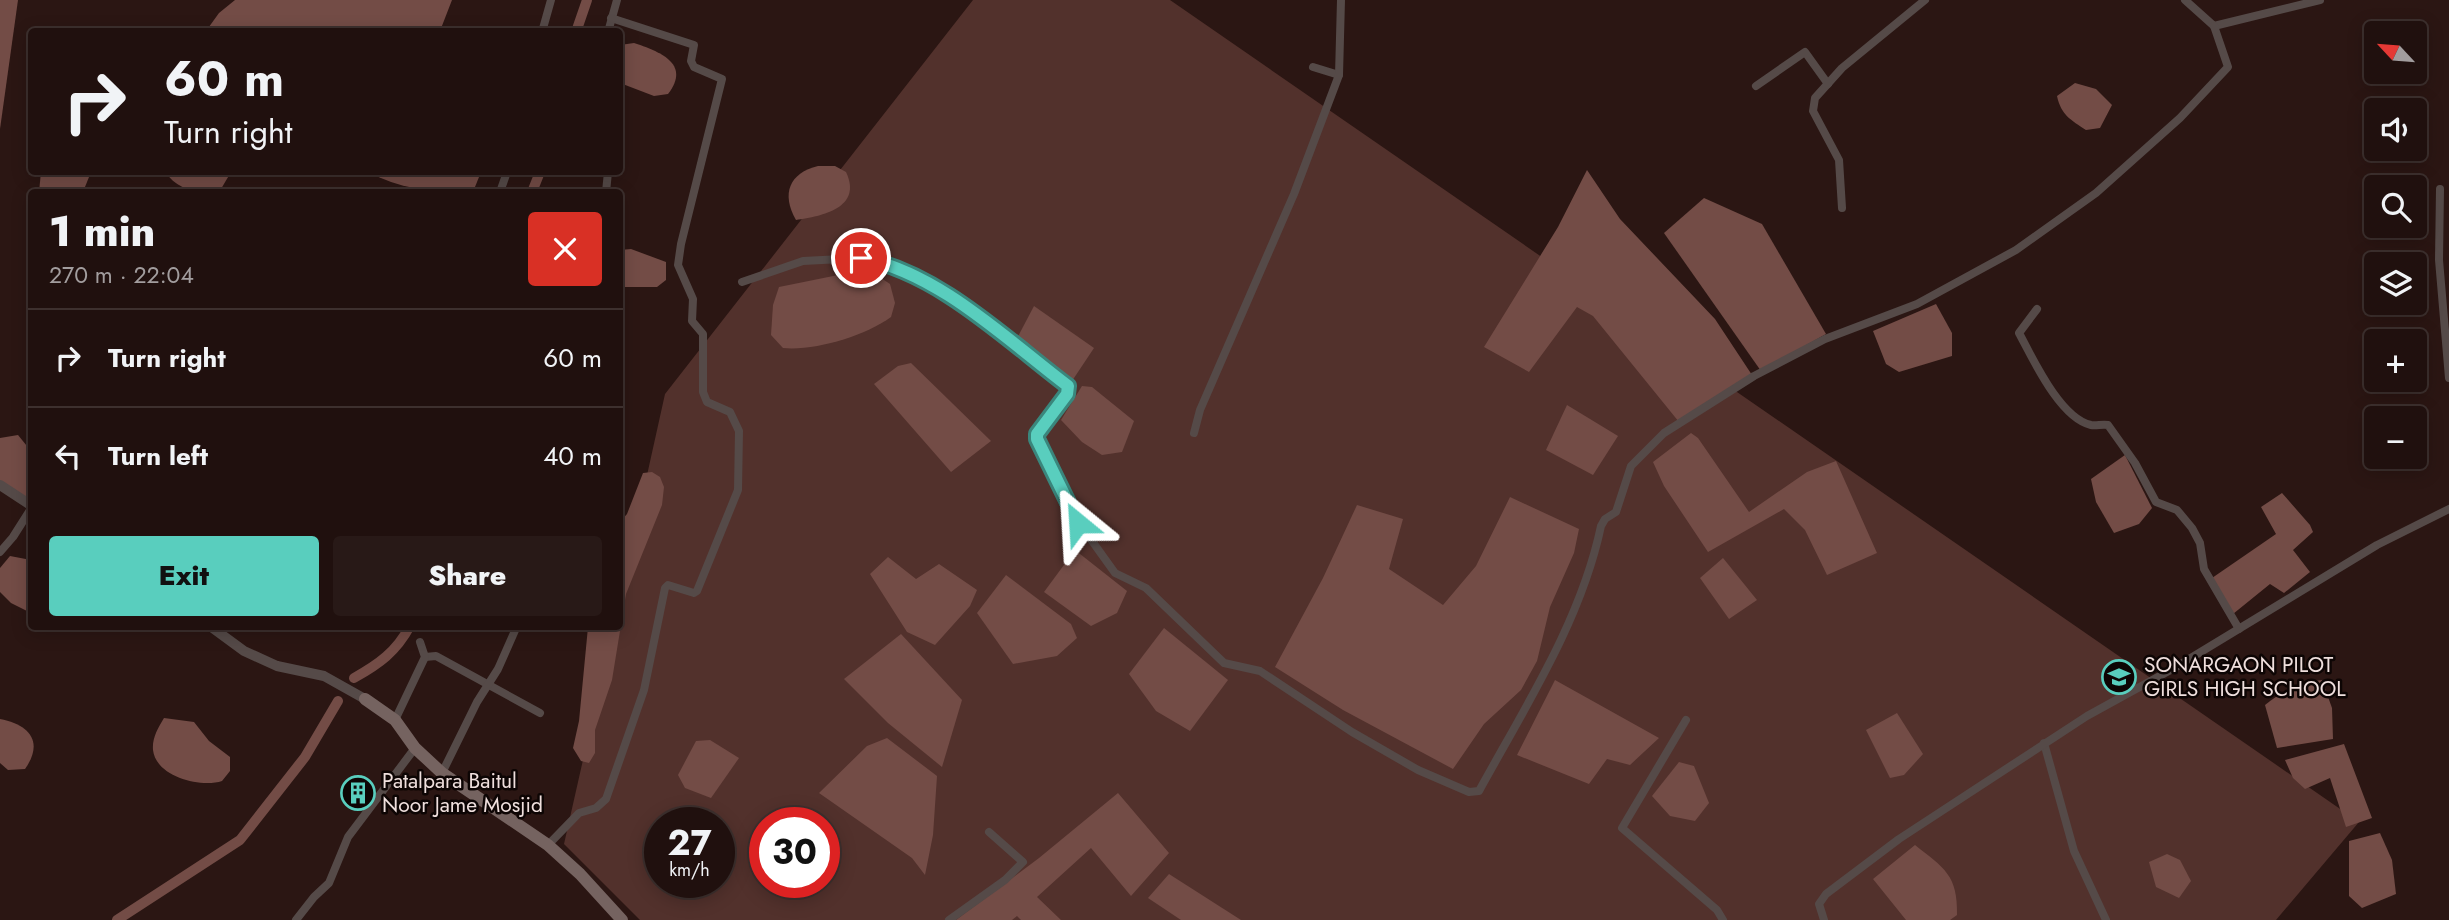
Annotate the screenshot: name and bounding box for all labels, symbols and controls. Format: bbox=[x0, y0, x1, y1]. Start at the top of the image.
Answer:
north arrow bbox=[2364, 21, 2427, 84]
map controls bbox=[2364, 21, 2427, 469]
text: 60 m bbox=[164, 44, 284, 114]
icon: right bbox=[49, 56, 140, 147]
button: sound bbox=[2364, 98, 2427, 161]
text: Turn right bbox=[164, 109, 293, 155]
button: search bbox=[2364, 175, 2427, 238]
text: 1 min bbox=[49, 201, 155, 262]
button: close bbox=[528, 212, 602, 286]
pin bbox=[831, 228, 891, 288]
icon: arrive bbox=[842, 239, 880, 277]
button: layers bbox=[2364, 252, 2427, 315]
text: 270 m · 22:04 bbox=[49, 258, 194, 292]
button: + bbox=[2364, 329, 2427, 392]
icon: right bbox=[49, 339, 87, 377]
text: Turn right bbox=[108, 339, 226, 377]
text: 60 m bbox=[543, 339, 602, 377]
button: − bbox=[2364, 406, 2427, 469]
icon: left bbox=[49, 437, 87, 475]
text: Turn left bbox=[108, 437, 208, 475]
text: 40 m bbox=[543, 437, 602, 475]
position arrow bbox=[1041, 486, 1115, 560]
button: Exit bbox=[49, 536, 319, 616]
button: Share bbox=[333, 536, 602, 616]
place label: SONARGAON PILOT GIRLS HIGH SCHOOL bbox=[2144, 650, 2346, 704]
school or university icon: SONARGAON PILOT GIRLS HIGH SCHOOL bbox=[2100, 658, 2138, 696]
place label: Patalpara Baitul Noor Jame Mosjid bbox=[382, 766, 543, 820]
building icon: Patalpara Baitul Noor Jame Mosjid bbox=[339, 774, 377, 812]
speed limit sign: 30 bbox=[749, 807, 840, 898]
text: 27 bbox=[667, 818, 712, 868]
text: km/h bbox=[669, 857, 710, 883]

